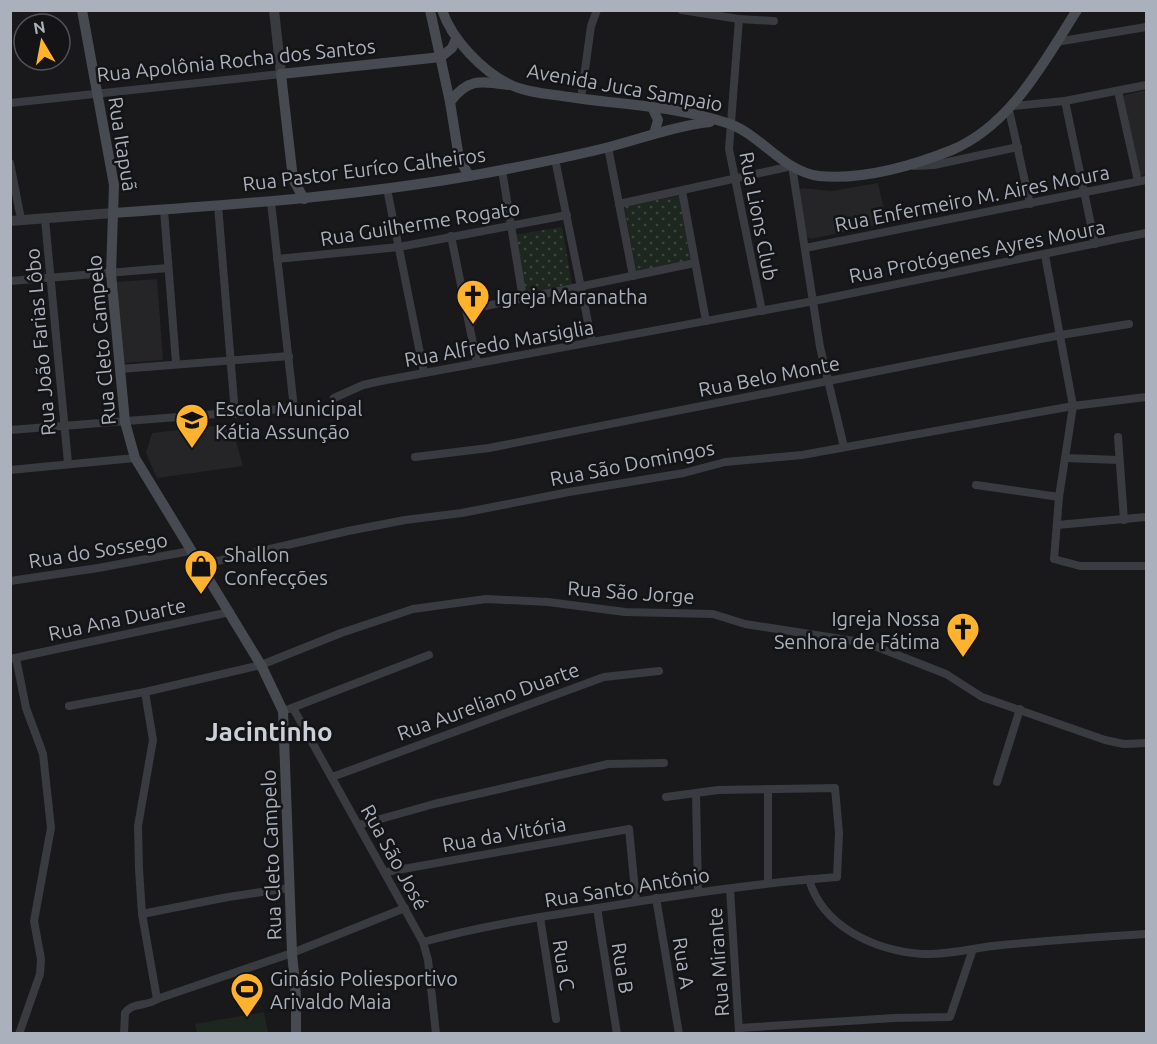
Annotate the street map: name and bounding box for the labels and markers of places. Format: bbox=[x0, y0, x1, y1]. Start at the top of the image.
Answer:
church icon: Igreja Maranatha bbox=[455, 278, 491, 325]
place label: Igreja Maranatha bbox=[496, 285, 648, 308]
place label: Escola Municipal Kátia Assunção bbox=[215, 397, 362, 443]
school or university icon: Escola Municipal Kátia Assunção bbox=[174, 402, 210, 449]
place label: Shallon Confecções bbox=[224, 543, 328, 589]
shop icon: Shallon Confecções bbox=[183, 548, 219, 595]
place label: Igreja Nossa Senhora de Fátima bbox=[774, 607, 940, 653]
church icon: Igreja Nossa Senhora de Fátima bbox=[945, 611, 981, 658]
place label: Ginásio Poliesportivo Arivaldo Maia bbox=[270, 967, 458, 1013]
sports icon: Ginásio Poliesportivo Arivaldo Maia bbox=[229, 971, 265, 1018]

